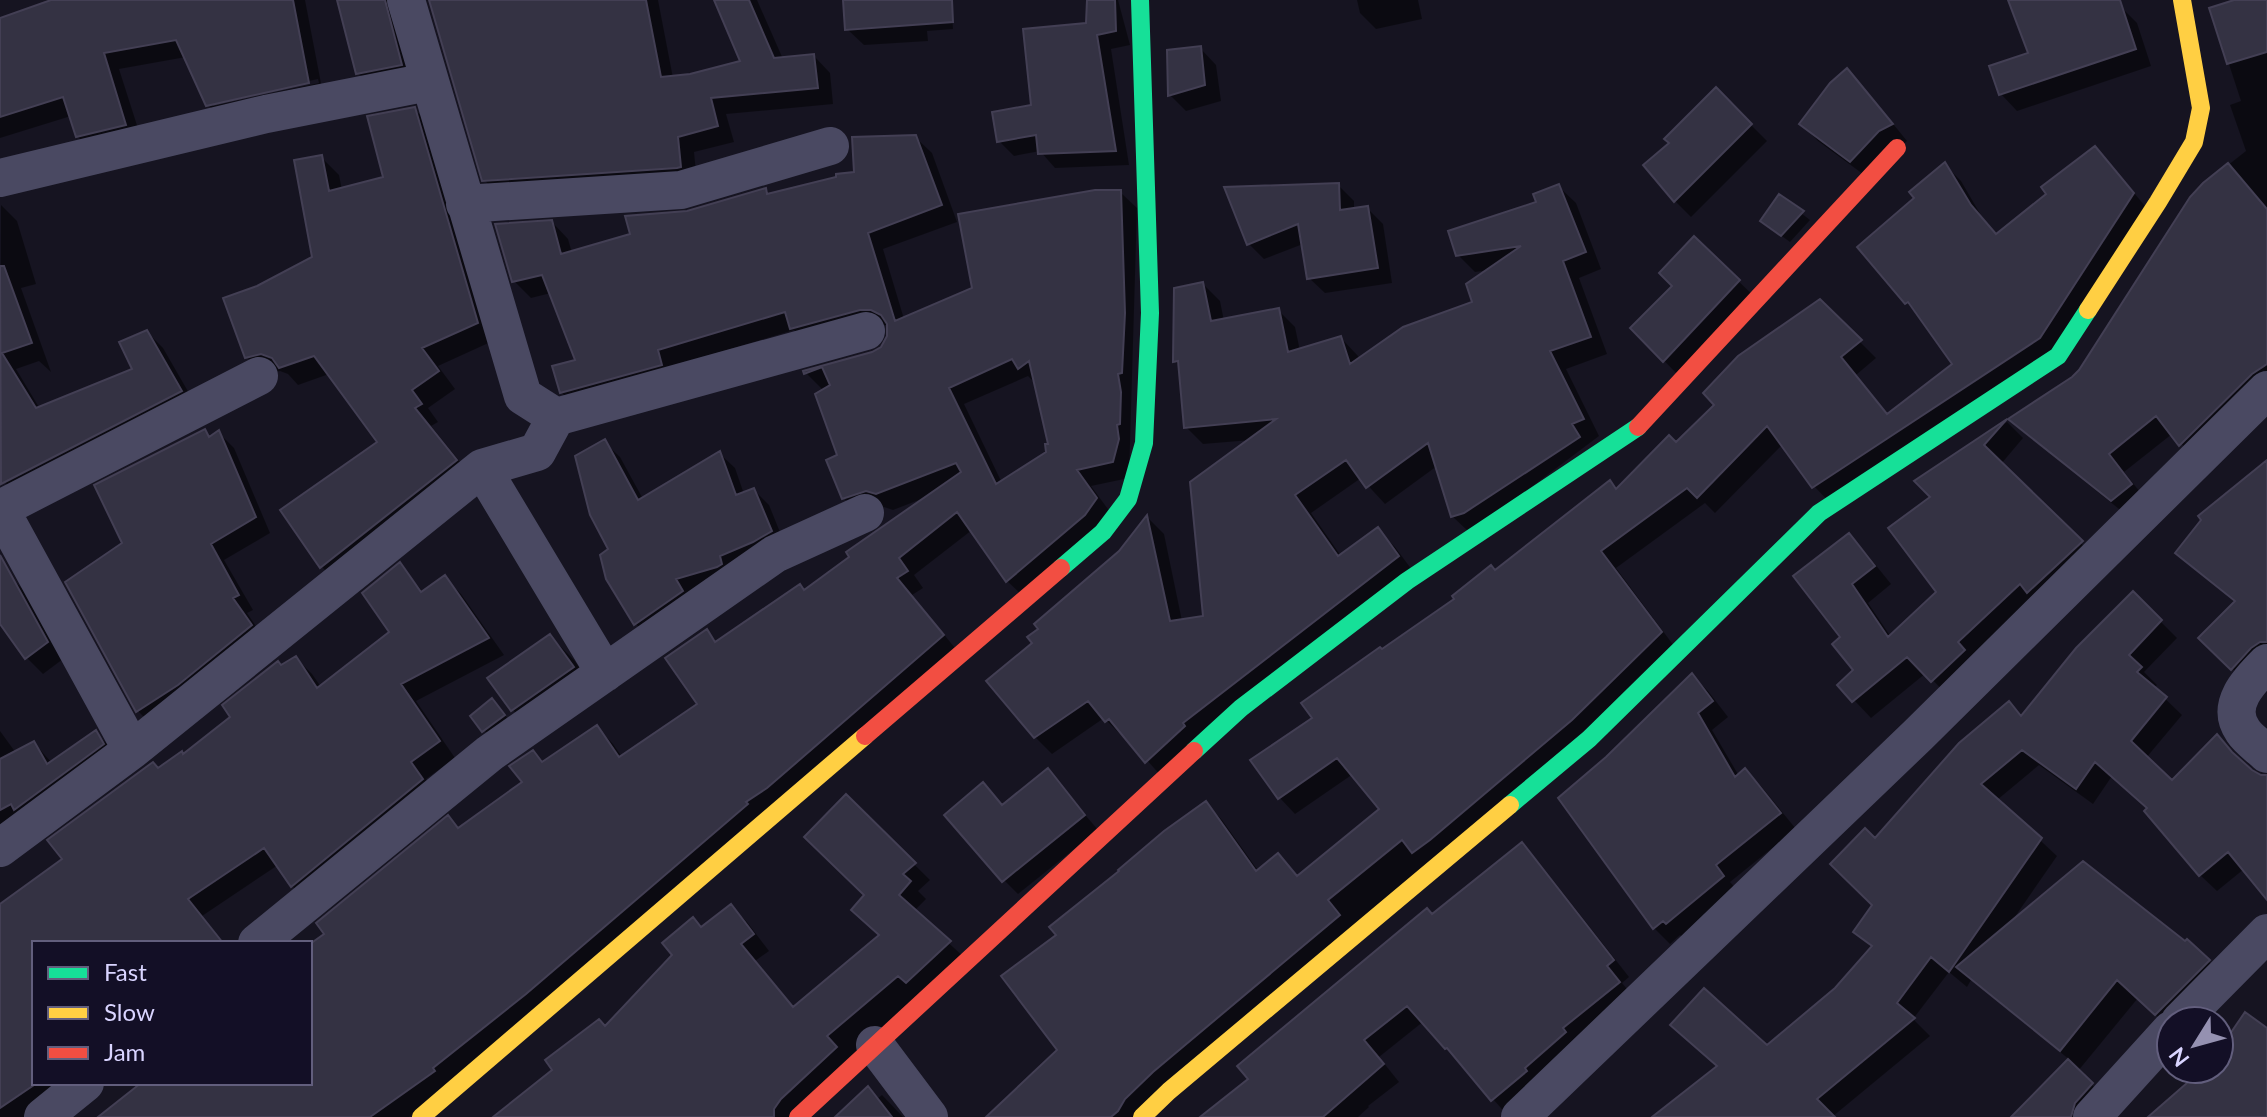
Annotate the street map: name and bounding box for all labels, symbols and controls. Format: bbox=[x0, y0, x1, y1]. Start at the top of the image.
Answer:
legend bbox=[32, 941, 312, 1085]
text: Fast bbox=[104, 957, 147, 986]
text: Slow bbox=[104, 997, 155, 1026]
north arrow bbox=[2155, 1005, 2235, 1085]
text: Jam bbox=[104, 1037, 145, 1066]
text: N bbox=[2163, 1042, 2195, 1072]

